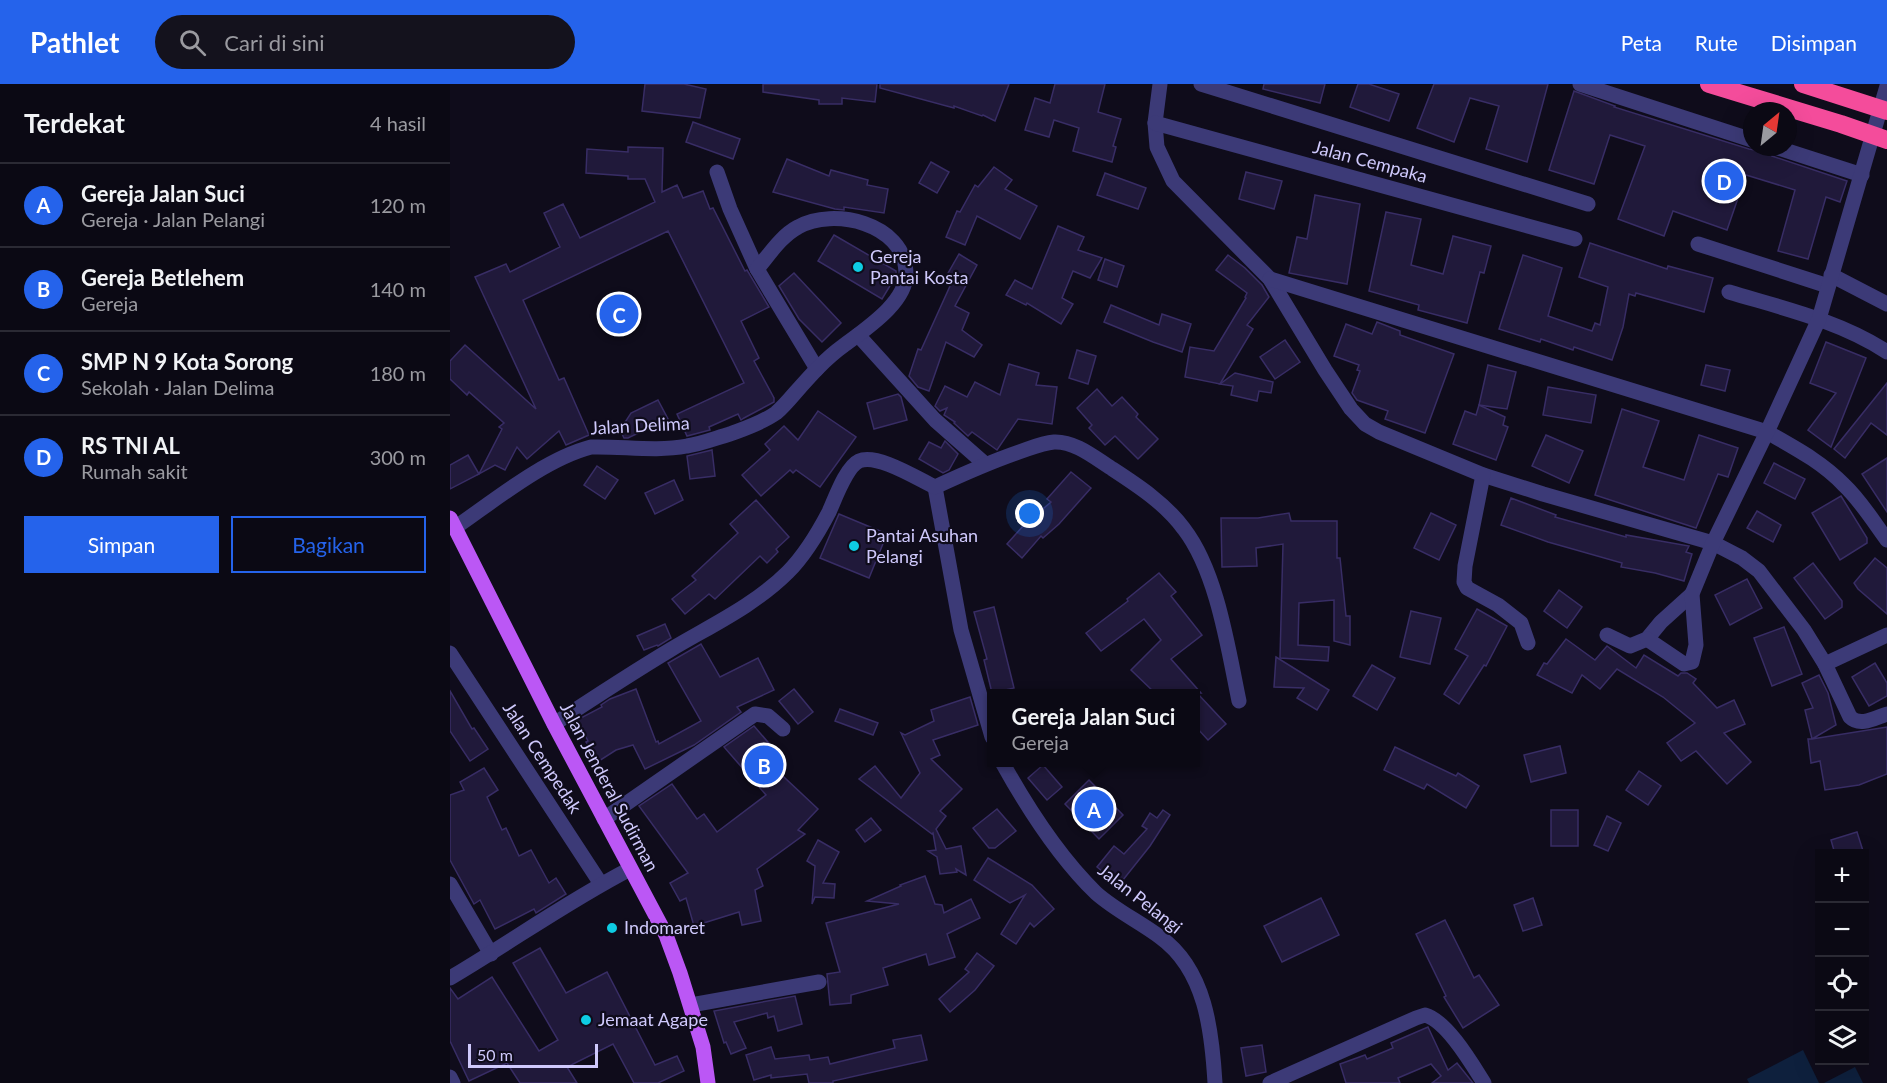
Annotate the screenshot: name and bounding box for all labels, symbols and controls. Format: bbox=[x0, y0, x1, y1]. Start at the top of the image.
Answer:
search box bbox=[155, 15, 575, 69]
text: Pathlet bbox=[30, 25, 119, 59]
icon: search bbox=[176, 26, 209, 59]
text: Cari di sini bbox=[224, 29, 324, 56]
text: Peta bbox=[1621, 30, 1662, 55]
text: Rute bbox=[1695, 30, 1738, 55]
text: Disimpan bbox=[1771, 30, 1857, 55]
north arrow bbox=[1743, 102, 1797, 156]
text: Terdekat bbox=[24, 107, 125, 139]
text: 4 hasil bbox=[370, 111, 426, 135]
street label: Jalan Cempaka bbox=[1311, 135, 1430, 187]
pin: D bbox=[1704, 158, 1744, 204]
text: Gereja Jalan Suci bbox=[81, 180, 245, 207]
text: A bbox=[37, 193, 50, 217]
text: 120 m bbox=[370, 193, 426, 217]
text: Gereja · Jalan Pelangi bbox=[81, 207, 265, 231]
place label: Gereja Pantai Kosta bbox=[870, 245, 968, 288]
marker: Gereja Pantai Kosta bbox=[851, 260, 865, 274]
text: Gereja Betlehem bbox=[81, 264, 244, 291]
text: B bbox=[37, 277, 50, 301]
text: 140 m bbox=[370, 277, 426, 301]
text: Gereja bbox=[81, 291, 138, 315]
pin: C bbox=[600, 292, 638, 336]
text: SMP N 9 Kota Sorong bbox=[81, 348, 293, 375]
text: C bbox=[37, 361, 50, 385]
text: 180 m bbox=[370, 361, 426, 385]
text: Sekolah · Jalan Delima bbox=[81, 375, 274, 399]
street label: Jalan Delima bbox=[590, 411, 690, 439]
text: RS TNI AL bbox=[81, 432, 180, 459]
text: D bbox=[36, 445, 51, 469]
text: 300 m bbox=[370, 445, 426, 469]
text: Rumah sakit bbox=[81, 459, 188, 483]
your location bbox=[1015, 499, 1044, 528]
button: Simpan bbox=[24, 516, 219, 573]
button: Bagikan bbox=[231, 516, 426, 573]
place label: Pantai Asuhan Pelangi bbox=[866, 524, 978, 567]
marker: Pantai Asuhan Pelangi bbox=[847, 539, 861, 553]
popup bbox=[987, 689, 1200, 767]
street label: Jalan Cempedak bbox=[499, 698, 587, 818]
street label: Jalan Jenderal Sudirman bbox=[556, 698, 664, 875]
text: Gereja Jalan Suci bbox=[1012, 703, 1175, 730]
text: Gereja bbox=[1012, 730, 1069, 754]
pin: B bbox=[744, 742, 784, 788]
pin: A bbox=[1074, 786, 1114, 832]
map controls bbox=[1815, 849, 1869, 1065]
button: + bbox=[1815, 849, 1869, 903]
street label: Jalan Pelangi bbox=[1094, 859, 1187, 938]
button: − bbox=[1815, 903, 1869, 957]
place label: Indomaret bbox=[624, 916, 706, 938]
marker: Indomaret bbox=[605, 921, 619, 935]
button: locate bbox=[1815, 957, 1869, 1011]
place label: Jemaat Agape bbox=[598, 1008, 708, 1030]
button: layers bbox=[1815, 1011, 1869, 1065]
marker: Jemaat Agape bbox=[579, 1013, 593, 1027]
scale bar bbox=[468, 1041, 598, 1068]
text: 50 m bbox=[477, 1045, 513, 1064]

